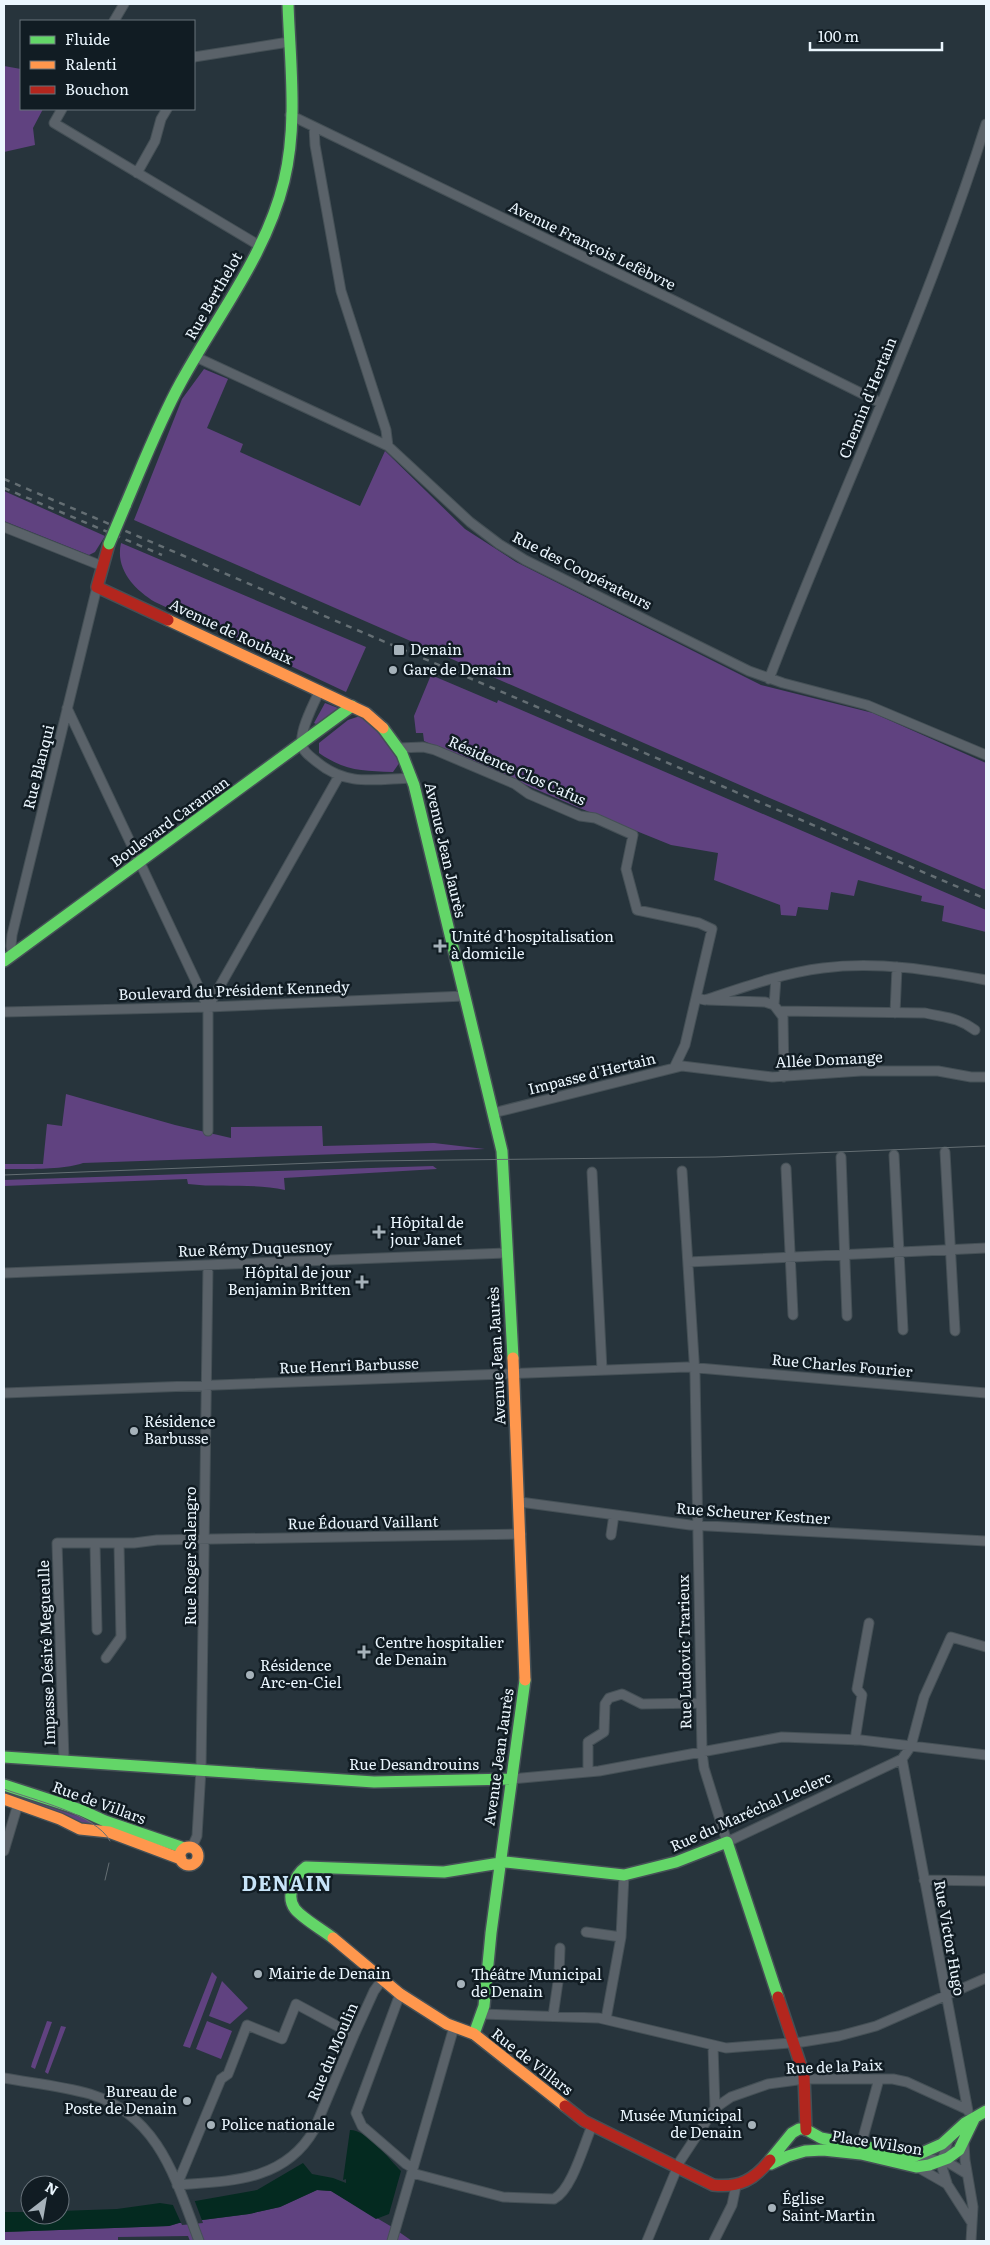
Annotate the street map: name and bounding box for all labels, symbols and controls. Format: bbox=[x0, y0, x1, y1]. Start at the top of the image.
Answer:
legend bbox=[20, 20, 195, 110]
scale bar bbox=[810, 20, 942, 52]
text: 100 m bbox=[818, 24, 859, 47]
text: Fluide bbox=[65, 27, 110, 50]
text: Ralenti bbox=[65, 52, 117, 75]
text: Bouchon bbox=[65, 77, 129, 100]
street label: Avenue François Lefèbvre bbox=[505, 194, 680, 295]
street label: Rue Berthelot bbox=[178, 247, 247, 343]
street label: Chemin d'Hertain bbox=[832, 333, 901, 462]
street label: Rue des Coopérateurs bbox=[509, 525, 656, 615]
street label: Avenue de Roubaix bbox=[166, 592, 298, 670]
place label: Denain bbox=[410, 637, 462, 660]
marker: Denain bbox=[392, 643, 406, 657]
place label: Gare de Denain bbox=[403, 657, 512, 680]
marker: Gare de Denain bbox=[387, 664, 399, 676]
street label: Rue Blanqui bbox=[16, 722, 59, 811]
street label: Résidence Clos Cafus bbox=[445, 729, 590, 810]
street label: Boulevard Caraman bbox=[105, 770, 233, 872]
street label: Avenue Jean Jaurès bbox=[420, 780, 473, 920]
place label: Unité d'hospitalisation à domicile bbox=[451, 924, 614, 964]
marker: Unité d'hospitalisation à domicile bbox=[433, 939, 447, 953]
street label: Boulevard du Président Kennedy bbox=[118, 974, 350, 1005]
street label: Allée Domange bbox=[774, 1044, 884, 1073]
street label: Impasse d'Hertain bbox=[525, 1046, 658, 1100]
place label: Hôpital de jour Janet bbox=[390, 1210, 464, 1250]
marker: Hôpital de jour Janet bbox=[372, 1225, 386, 1239]
street label: Rue Rémy Duquesnoy bbox=[177, 1233, 333, 1262]
place label: Hôpital de jour Benjamin Britten bbox=[228, 1260, 351, 1300]
marker: Hôpital de jour Benjamin Britten bbox=[355, 1275, 369, 1289]
street label: Avenue Jean Jaurès bbox=[480, 1286, 511, 1426]
street label: Rue Charles Fourier bbox=[771, 1347, 914, 1382]
street label: Rue Henri Barbusse bbox=[279, 1351, 419, 1378]
place label: Résidence Barbusse bbox=[144, 1409, 216, 1449]
marker: Résidence Barbusse bbox=[128, 1425, 140, 1437]
street label: Rue Roger Salengro bbox=[178, 1486, 201, 1625]
street label: Rue Scheurer Kestner bbox=[675, 1496, 831, 1529]
street label: Rue Édouard Vaillant bbox=[287, 1509, 439, 1534]
street label: Impasse Désiré Megueulle bbox=[31, 1560, 60, 1746]
street label: Rue Ludovic Trarieux bbox=[671, 1574, 696, 1730]
place label: Centre hospitalier de Denain bbox=[375, 1630, 504, 1670]
marker: Centre hospitalier de Denain bbox=[357, 1645, 371, 1659]
place label: Résidence Arc-en-Ciel bbox=[260, 1653, 341, 1693]
marker: Résidence Arc-en-Ciel bbox=[244, 1669, 256, 1681]
street label: Avenue Jean Jaurès bbox=[476, 1686, 519, 1827]
street label: Rue Desandrouins bbox=[349, 1752, 479, 1775]
street label: Rue du Maréchal Leclerc bbox=[666, 1764, 835, 1857]
street label: Rue de Villars bbox=[50, 1774, 150, 1829]
district label: DENAIN bbox=[241, 1867, 333, 1897]
street label: Rue Victor Hugo bbox=[929, 1878, 972, 1998]
place label: Mairie de Denain bbox=[268, 1961, 391, 1984]
place label: Théâtre Municipal de Denain bbox=[471, 1962, 602, 2002]
marker: Mairie de Denain bbox=[252, 1968, 264, 1980]
marker: Théâtre Municipal de Denain bbox=[455, 1978, 467, 1990]
street label: Rue du Moulin bbox=[301, 1999, 363, 2104]
street label: Rue de Villars bbox=[487, 2022, 579, 2100]
street label: Rue de la Paix bbox=[785, 2052, 883, 2079]
place label: Bureau de Poste de Denain bbox=[64, 2079, 177, 2119]
marker: Bureau de Poste de Denain bbox=[181, 2095, 193, 2107]
place label: Musée Municipal de Denain bbox=[619, 2103, 742, 2143]
place label: Police nationale bbox=[221, 2112, 335, 2135]
marker: Police nationale bbox=[205, 2119, 217, 2131]
marker: Musée Municipal de Denain bbox=[746, 2119, 758, 2131]
street label: Place Wilson bbox=[830, 2123, 924, 2160]
north arrow bbox=[20, 2175, 70, 2225]
text: N bbox=[42, 2176, 63, 2200]
place label: Église Saint-Martin bbox=[782, 2186, 876, 2226]
marker: Église Saint-Martin bbox=[766, 2202, 778, 2214]

